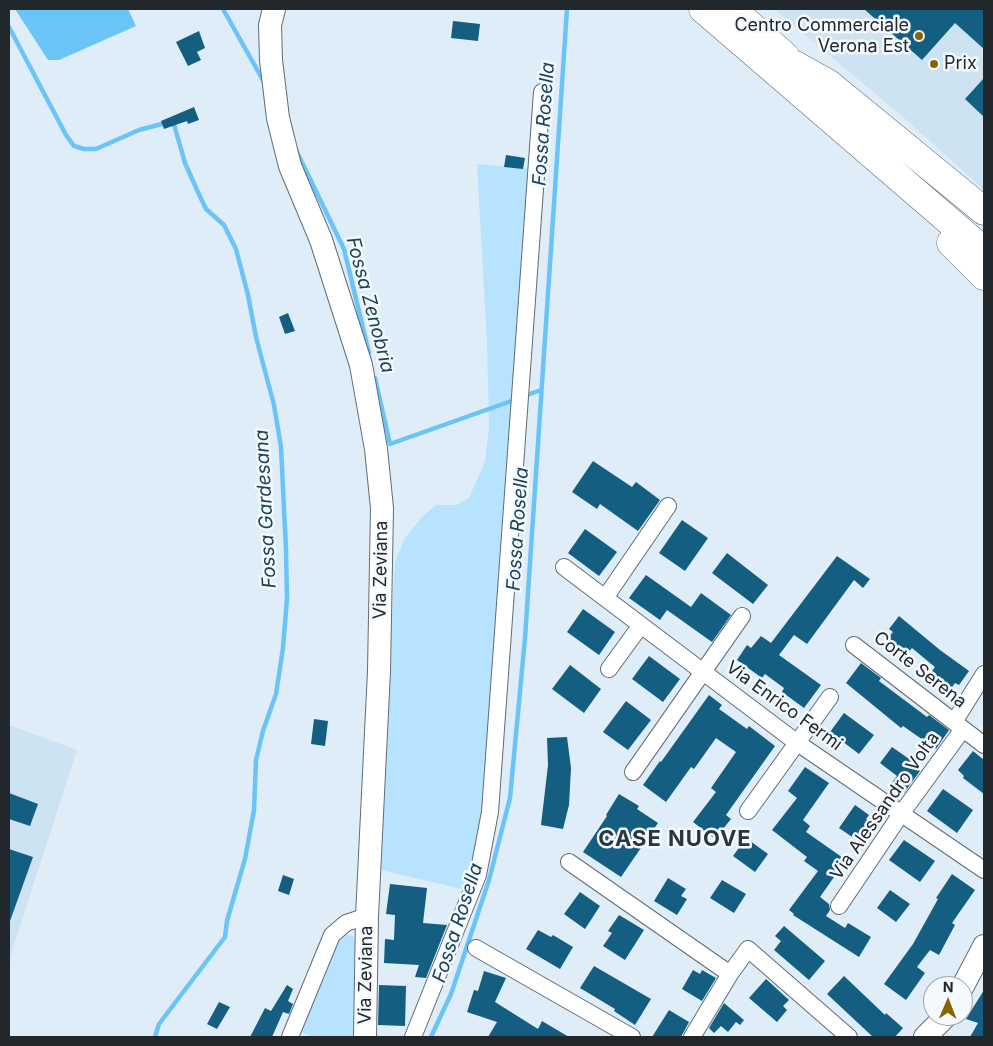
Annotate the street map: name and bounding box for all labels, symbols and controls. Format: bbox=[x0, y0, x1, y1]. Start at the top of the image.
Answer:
place label: Centro Commerciale Verona Est bbox=[734, 15, 909, 58]
marker: Centro Commerciale Verona Est bbox=[913, 30, 925, 42]
place label: Prix bbox=[944, 53, 977, 75]
marker: Prix bbox=[928, 58, 940, 70]
water label: Fossa Rosella bbox=[528, 61, 560, 187]
water label: Fossa Zenobria bbox=[341, 235, 399, 375]
water label: Fossa Gardesana bbox=[250, 429, 282, 589]
water label: Fossa Rosella bbox=[502, 466, 534, 592]
street label: Via Zeviana bbox=[369, 520, 393, 620]
street label: Corte Serena bbox=[869, 627, 971, 713]
street label: Via Enrico Fermi bbox=[722, 657, 846, 755]
street label: Via Alessandro Volta bbox=[826, 728, 944, 884]
district label: CASE NUOVE bbox=[597, 826, 753, 852]
water label: Fossa Rosella bbox=[428, 860, 488, 986]
street label: Via Zeviana bbox=[354, 925, 378, 1025]
north arrow bbox=[923, 976, 973, 1026]
text: N bbox=[943, 978, 954, 995]

